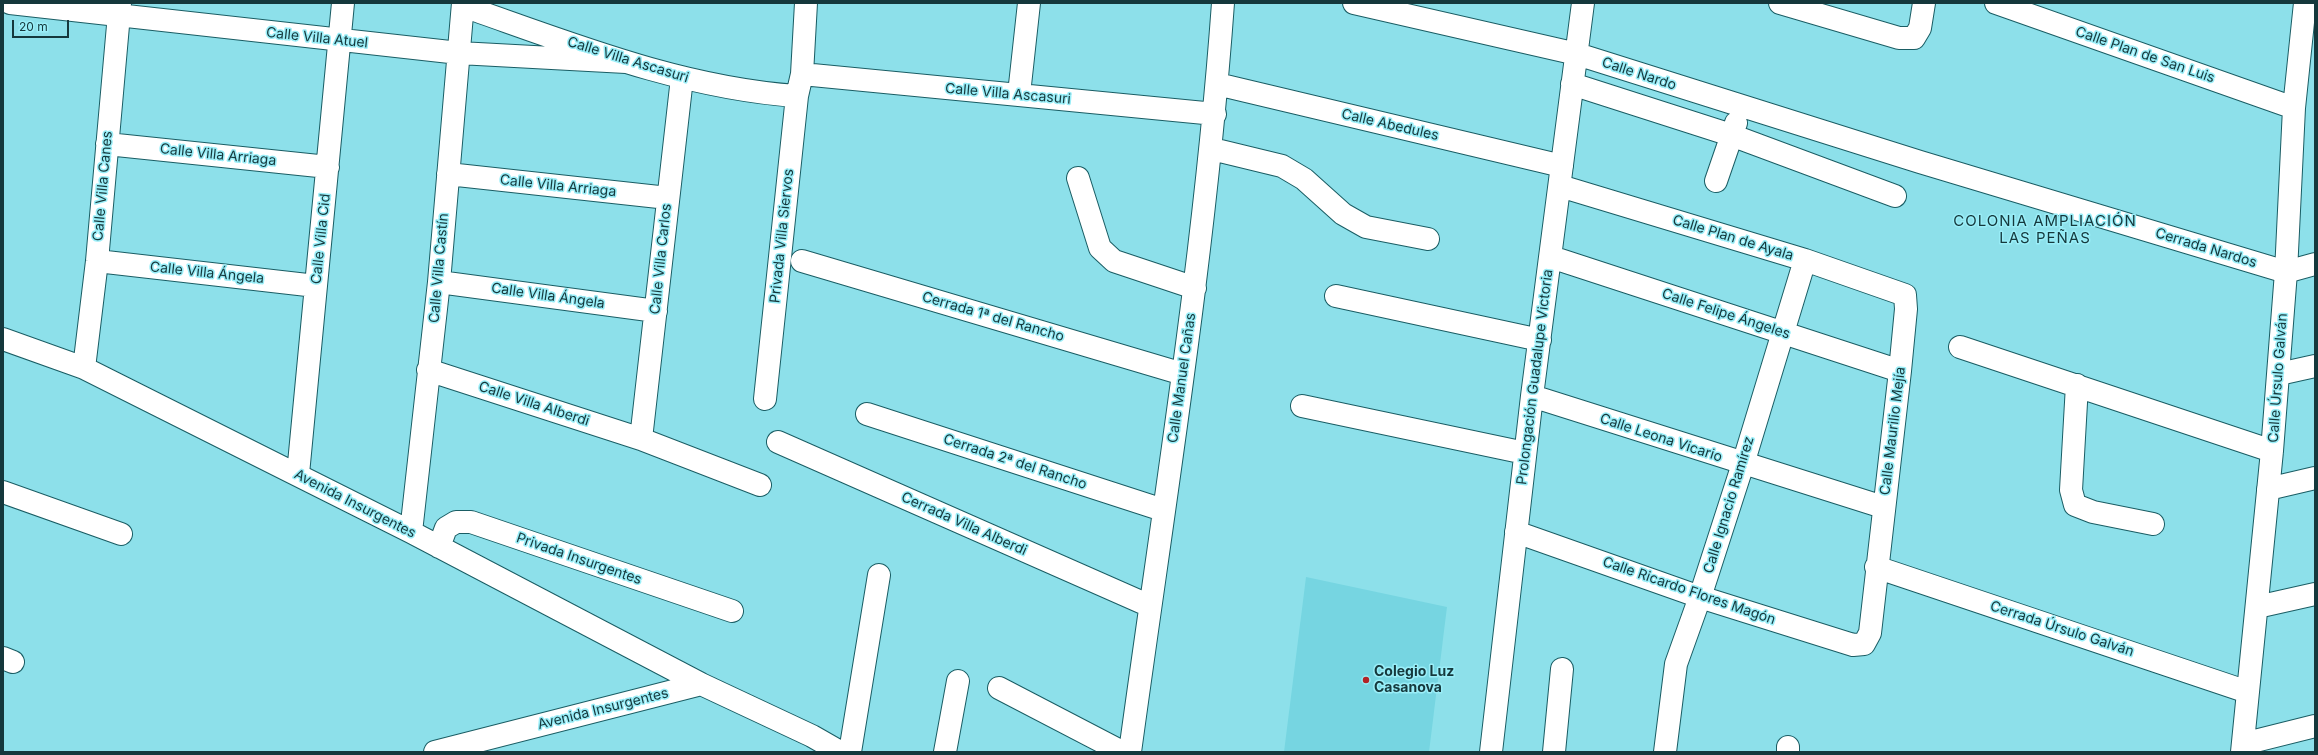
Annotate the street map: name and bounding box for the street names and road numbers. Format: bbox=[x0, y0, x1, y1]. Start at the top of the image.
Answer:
street label: Calle Plan de San Luis bbox=[2073, 23, 2217, 87]
street label: Calle Villa Atuel bbox=[265, 24, 369, 52]
street label: Calle Villa Ascasuri bbox=[565, 34, 691, 86]
street label: Calle Nardo bbox=[1600, 54, 1678, 94]
street label: Calle Villa Ascasuri bbox=[944, 80, 1072, 108]
street label: Calle Abedules bbox=[1340, 106, 1440, 144]
street label: Calle Villa Canes bbox=[90, 130, 116, 242]
street label: Calle Villa Arriaga bbox=[159, 141, 277, 169]
street label: Privada Villa Siervos bbox=[767, 168, 797, 304]
street label: Calle Villa Arriaga bbox=[499, 172, 617, 200]
street label: Calle Villa Cid bbox=[308, 193, 334, 285]
street label: Calle Villa Carlos bbox=[647, 203, 675, 315]
street label: Calle Villa Castín bbox=[426, 212, 452, 324]
street label: Calle Plan de Ayala bbox=[1670, 212, 1796, 264]
street label: Cerrada Nardos bbox=[2153, 225, 2259, 271]
street label: Calle Villa Ángela bbox=[149, 259, 265, 287]
street label: Prolongación Guadalupe Victoria bbox=[1513, 268, 1557, 486]
street label: Calle Villa Ángela bbox=[490, 280, 606, 312]
street label: Calle Felipe Ángeles bbox=[1660, 285, 1792, 343]
street label: Cerrada 1ª del Rancho bbox=[920, 289, 1066, 345]
street label: Calle Manuel Cañas bbox=[1165, 312, 1199, 444]
street label: Calle Úrsulo Galván bbox=[2265, 313, 2291, 443]
street label: Calle Maurilio Mejía bbox=[1877, 366, 1909, 496]
street label: Calle Villa Alberdi bbox=[477, 378, 591, 430]
street label: Calle Leona Vicario bbox=[1598, 410, 1724, 466]
street label: Cerrada 2ª del Rancho bbox=[941, 431, 1089, 493]
street label: Calle Ignacio Ramírez bbox=[1700, 434, 1758, 576]
street label: Avenida Insurgentes bbox=[291, 466, 419, 542]
street label: Cerrada Villa Alberdi bbox=[899, 489, 1029, 559]
street label: Privada Insurgentes bbox=[514, 530, 644, 588]
street label: Calle Ricardo Flores Magón bbox=[1600, 553, 1778, 629]
street label: Cerrada Úrsulo Galván bbox=[1988, 598, 2136, 660]
street label: Avenida Insurgentes bbox=[536, 685, 670, 733]

